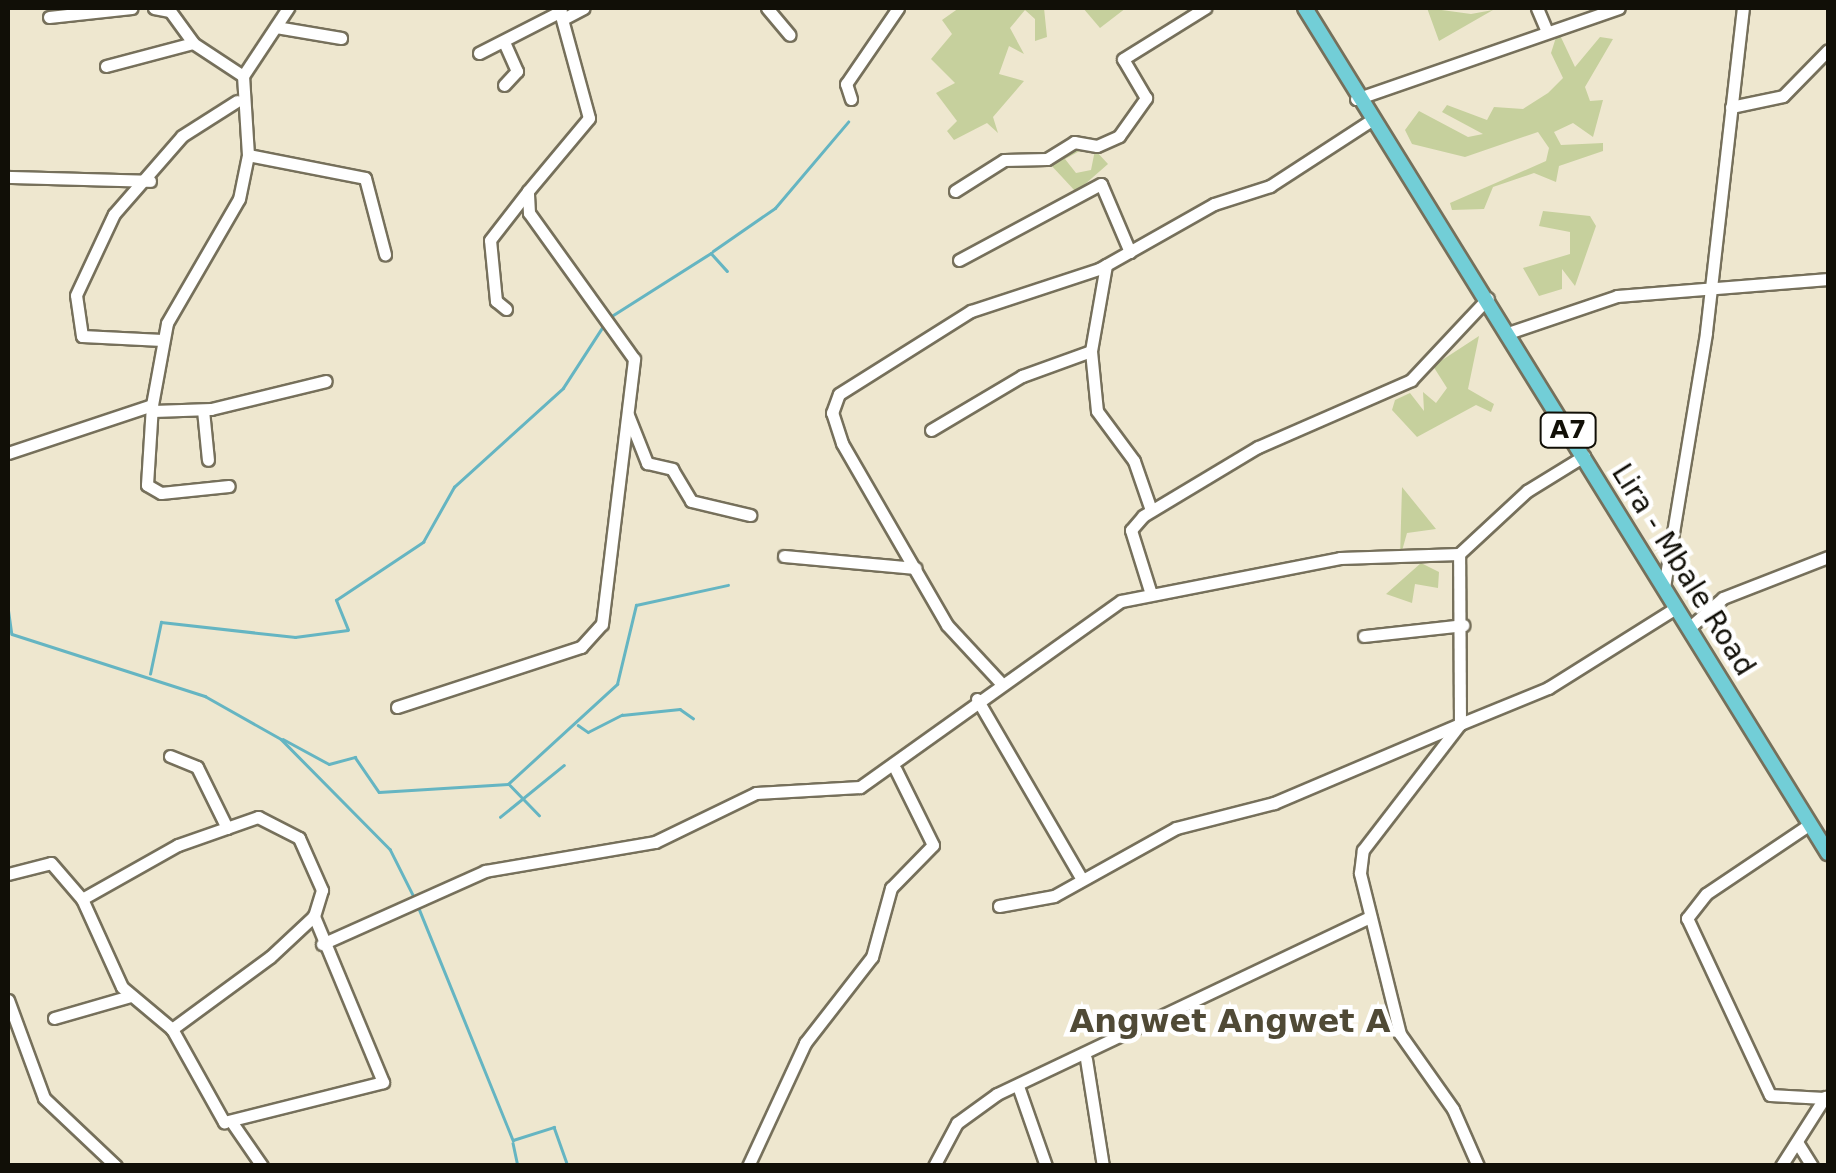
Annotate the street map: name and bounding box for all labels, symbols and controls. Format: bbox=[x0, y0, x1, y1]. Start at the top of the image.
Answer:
road number: A7 bbox=[1538, 410, 1598, 450]
street label: Lira - Mbale Road bbox=[1604, 458, 1762, 682]
district label: Angwet Angwet A bbox=[1069, 1002, 1391, 1040]

